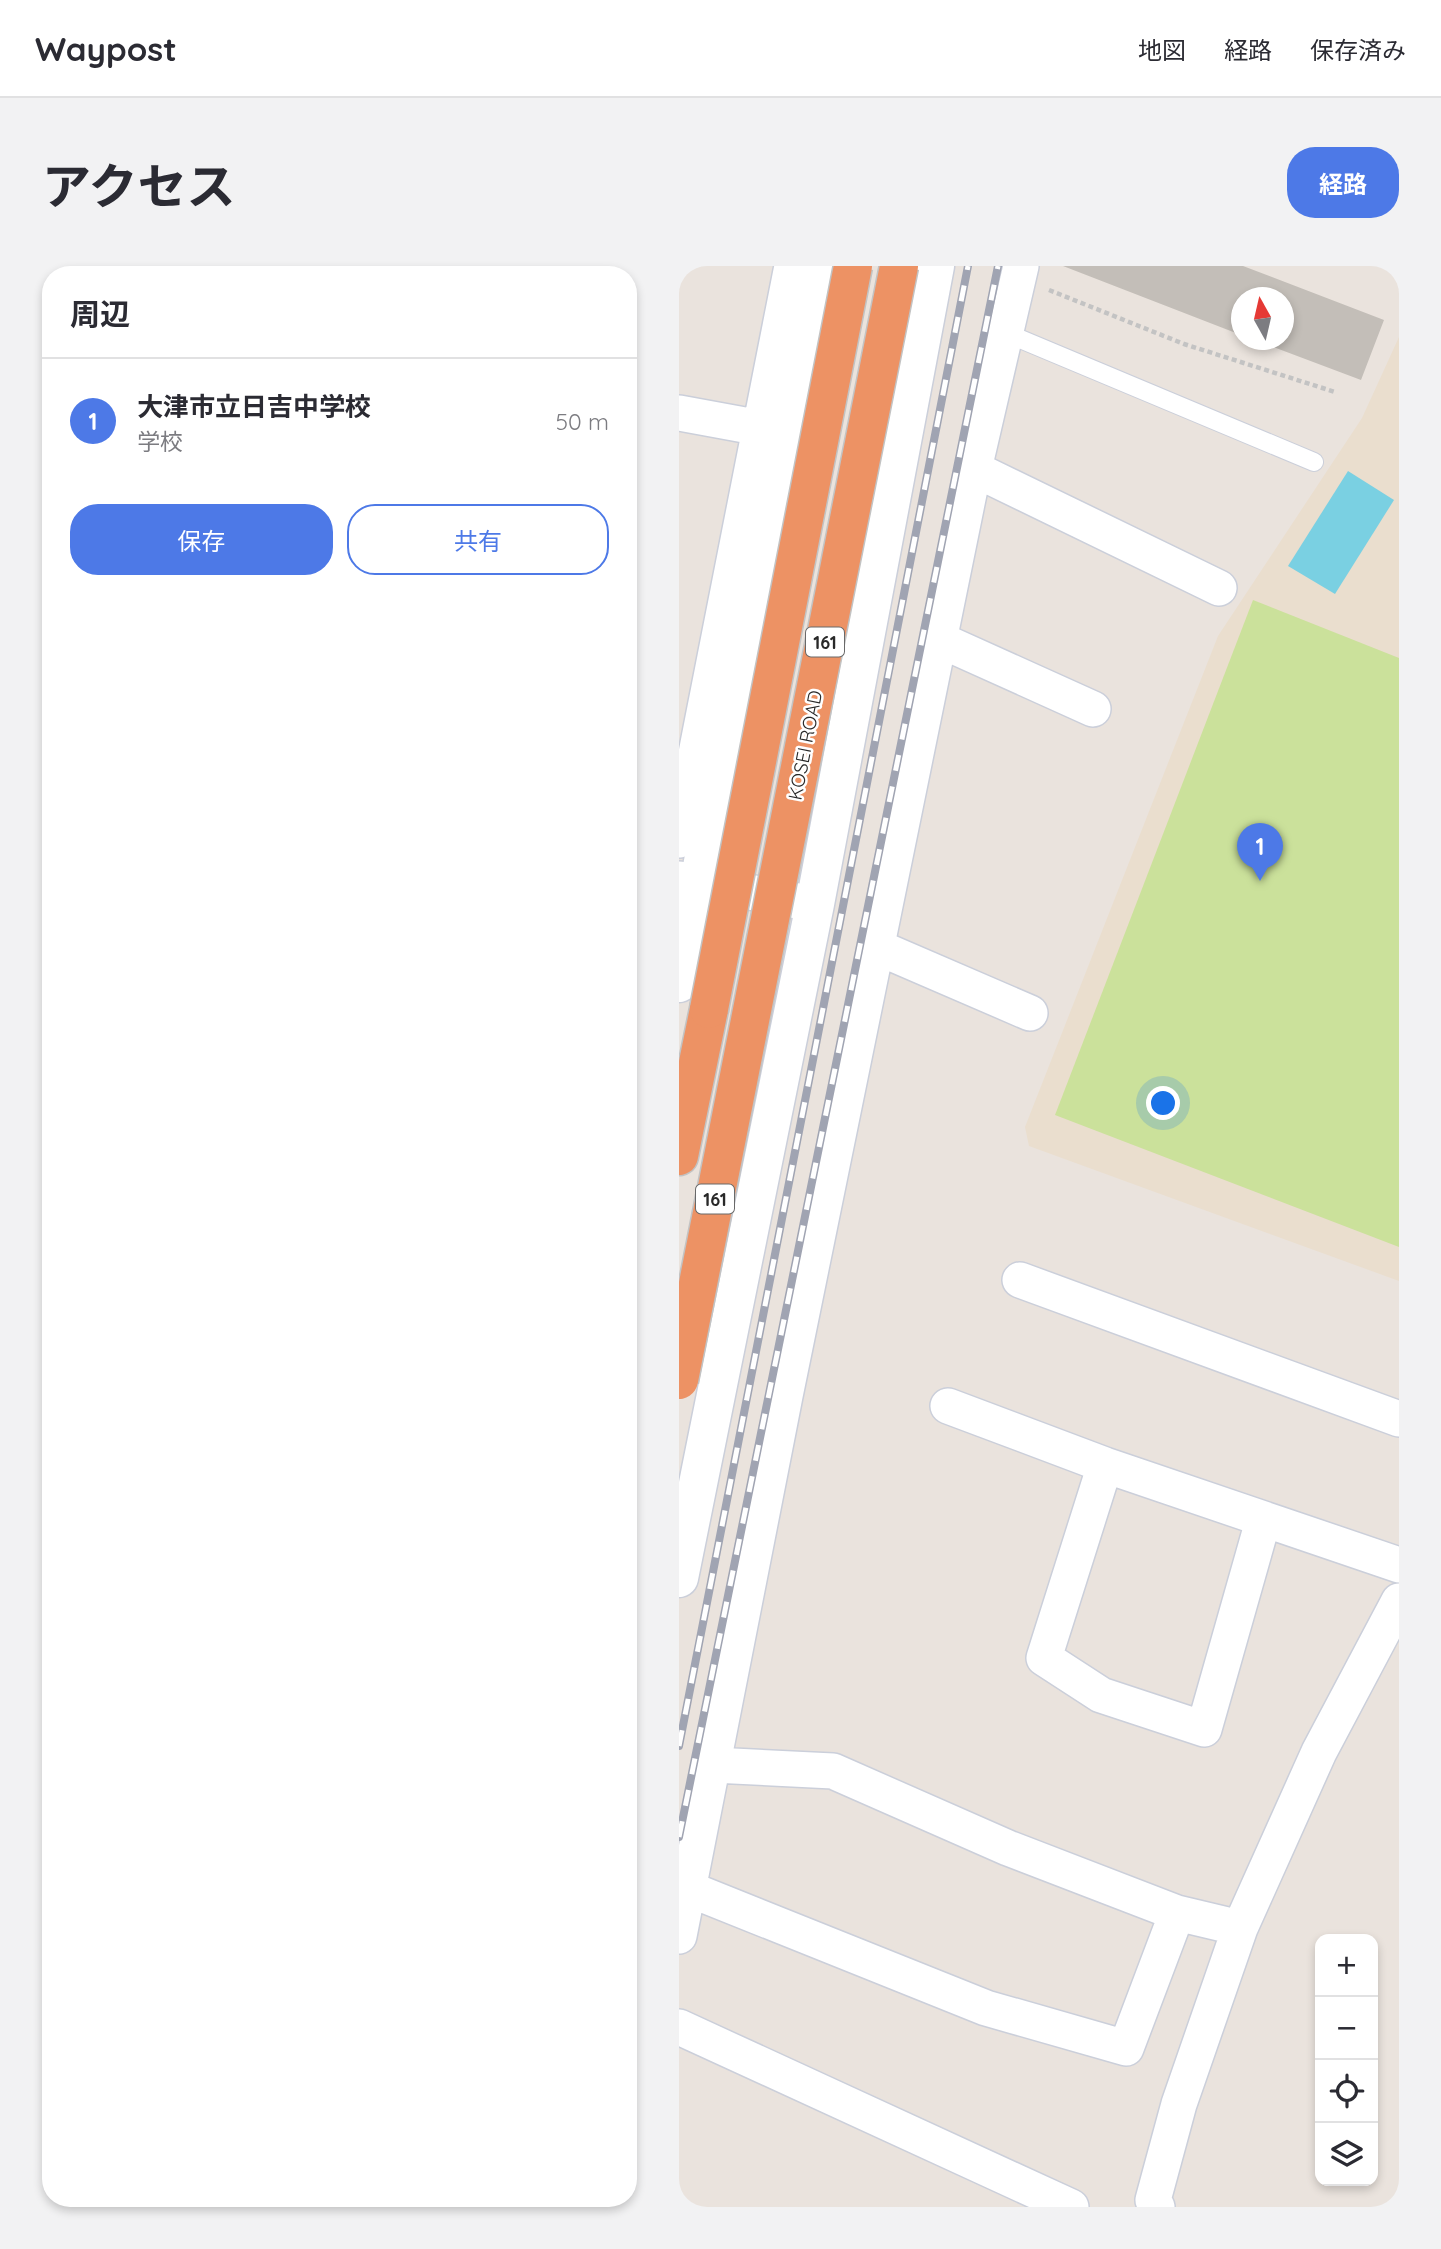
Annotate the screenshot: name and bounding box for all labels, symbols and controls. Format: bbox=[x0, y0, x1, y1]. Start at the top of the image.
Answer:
text: Waypost bbox=[35, 28, 177, 69]
text: 地図 bbox=[1138, 35, 1186, 65]
text: 経路 bbox=[1224, 35, 1272, 65]
text: 保存済み bbox=[1310, 35, 1406, 65]
button: 経路 bbox=[1287, 147, 1399, 218]
text: アクセス bbox=[42, 155, 236, 216]
north arrow bbox=[1231, 287, 1294, 350]
text: 周辺 bbox=[70, 295, 130, 333]
text: 大津市立日吉中学校 bbox=[137, 390, 371, 423]
text: 1 bbox=[89, 407, 97, 436]
text: 50 m bbox=[556, 407, 609, 436]
text: 学校 bbox=[137, 427, 183, 456]
button: 保存 bbox=[70, 504, 333, 575]
button: 共有 bbox=[347, 504, 609, 575]
road number: 161 bbox=[806, 628, 844, 656]
street label: KOSEI ROAD bbox=[783, 688, 827, 802]
pin: 1 bbox=[1237, 823, 1283, 881]
your location bbox=[1146, 1086, 1180, 1120]
road number: 161 bbox=[696, 1184, 734, 1214]
map controls bbox=[1315, 1934, 1378, 2186]
button: + bbox=[1315, 1934, 1378, 1997]
button: − bbox=[1315, 1997, 1378, 2060]
button: locate bbox=[1315, 2060, 1378, 2123]
button: layers bbox=[1315, 2123, 1378, 2186]

